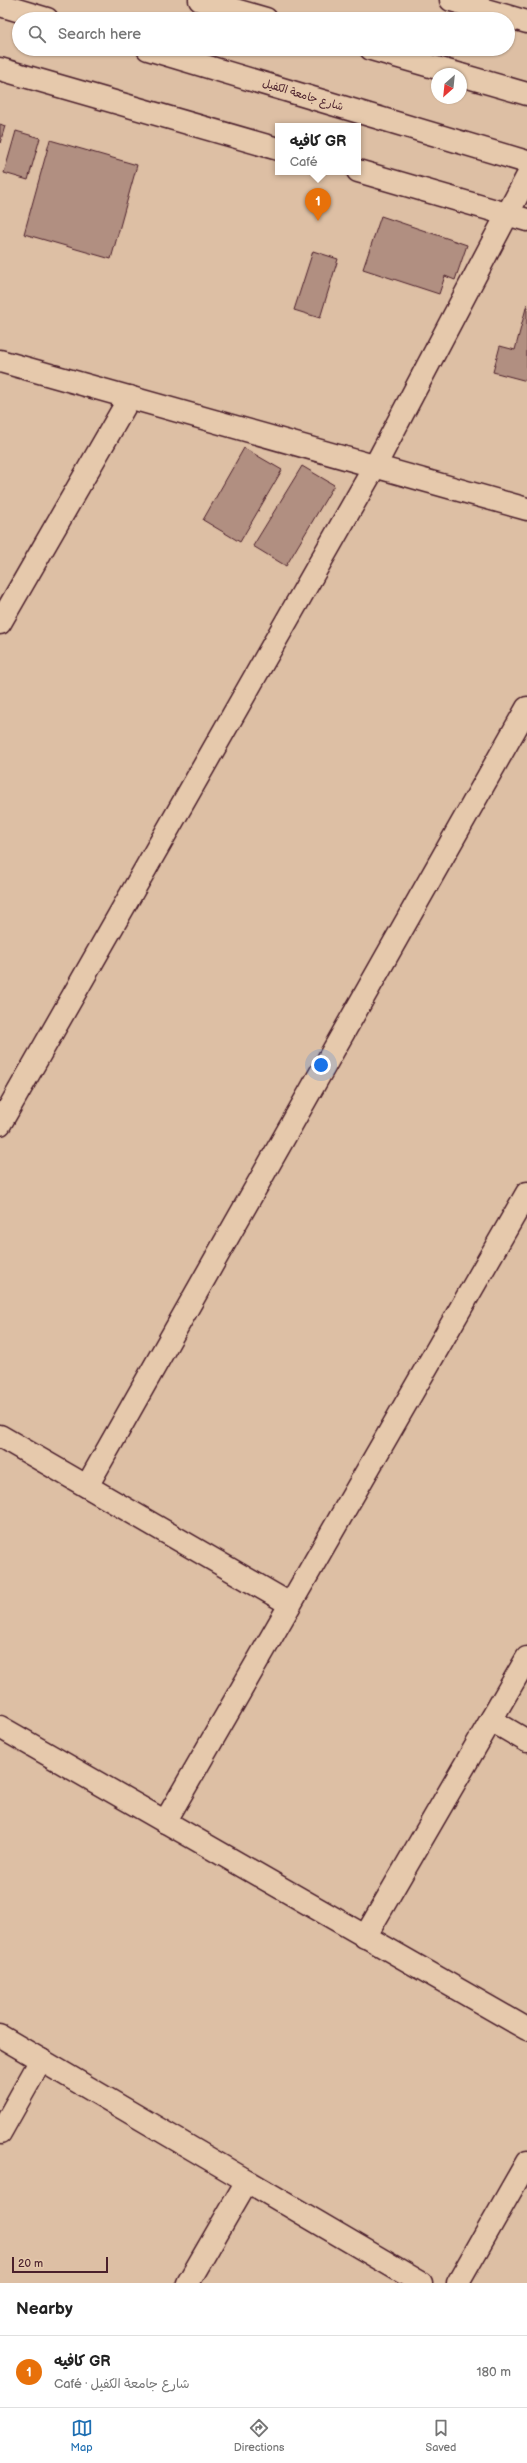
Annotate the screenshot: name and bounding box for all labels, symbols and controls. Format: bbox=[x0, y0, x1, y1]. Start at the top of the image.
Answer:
search box bbox=[12, 12, 515, 56]
icon: search bbox=[26, 23, 48, 45]
text: Search here bbox=[58, 25, 141, 44]
north arrow bbox=[431, 68, 467, 104]
street label: شارع جامعة الكفيل bbox=[260, 77, 345, 115]
popup bbox=[275, 123, 361, 175]
text: كافيه GR bbox=[290, 132, 346, 151]
text: Café bbox=[290, 154, 318, 170]
pin: 1 bbox=[305, 188, 331, 221]
your location bbox=[311, 1055, 331, 1075]
scale bar bbox=[12, 2255, 108, 2274]
text: 20 m bbox=[18, 2257, 43, 2270]
text: Nearby bbox=[16, 2299, 73, 2319]
text: كافيه GR bbox=[54, 2352, 111, 2371]
text: 1 bbox=[26, 2364, 32, 2380]
text: 180 m bbox=[476, 2364, 511, 2380]
text: Café · شارع جامعة الكفيل bbox=[54, 2376, 190, 2392]
tab: Map bbox=[71, 2417, 93, 2454]
tab: Directions bbox=[234, 2417, 284, 2454]
tab: Saved bbox=[426, 2417, 456, 2454]

